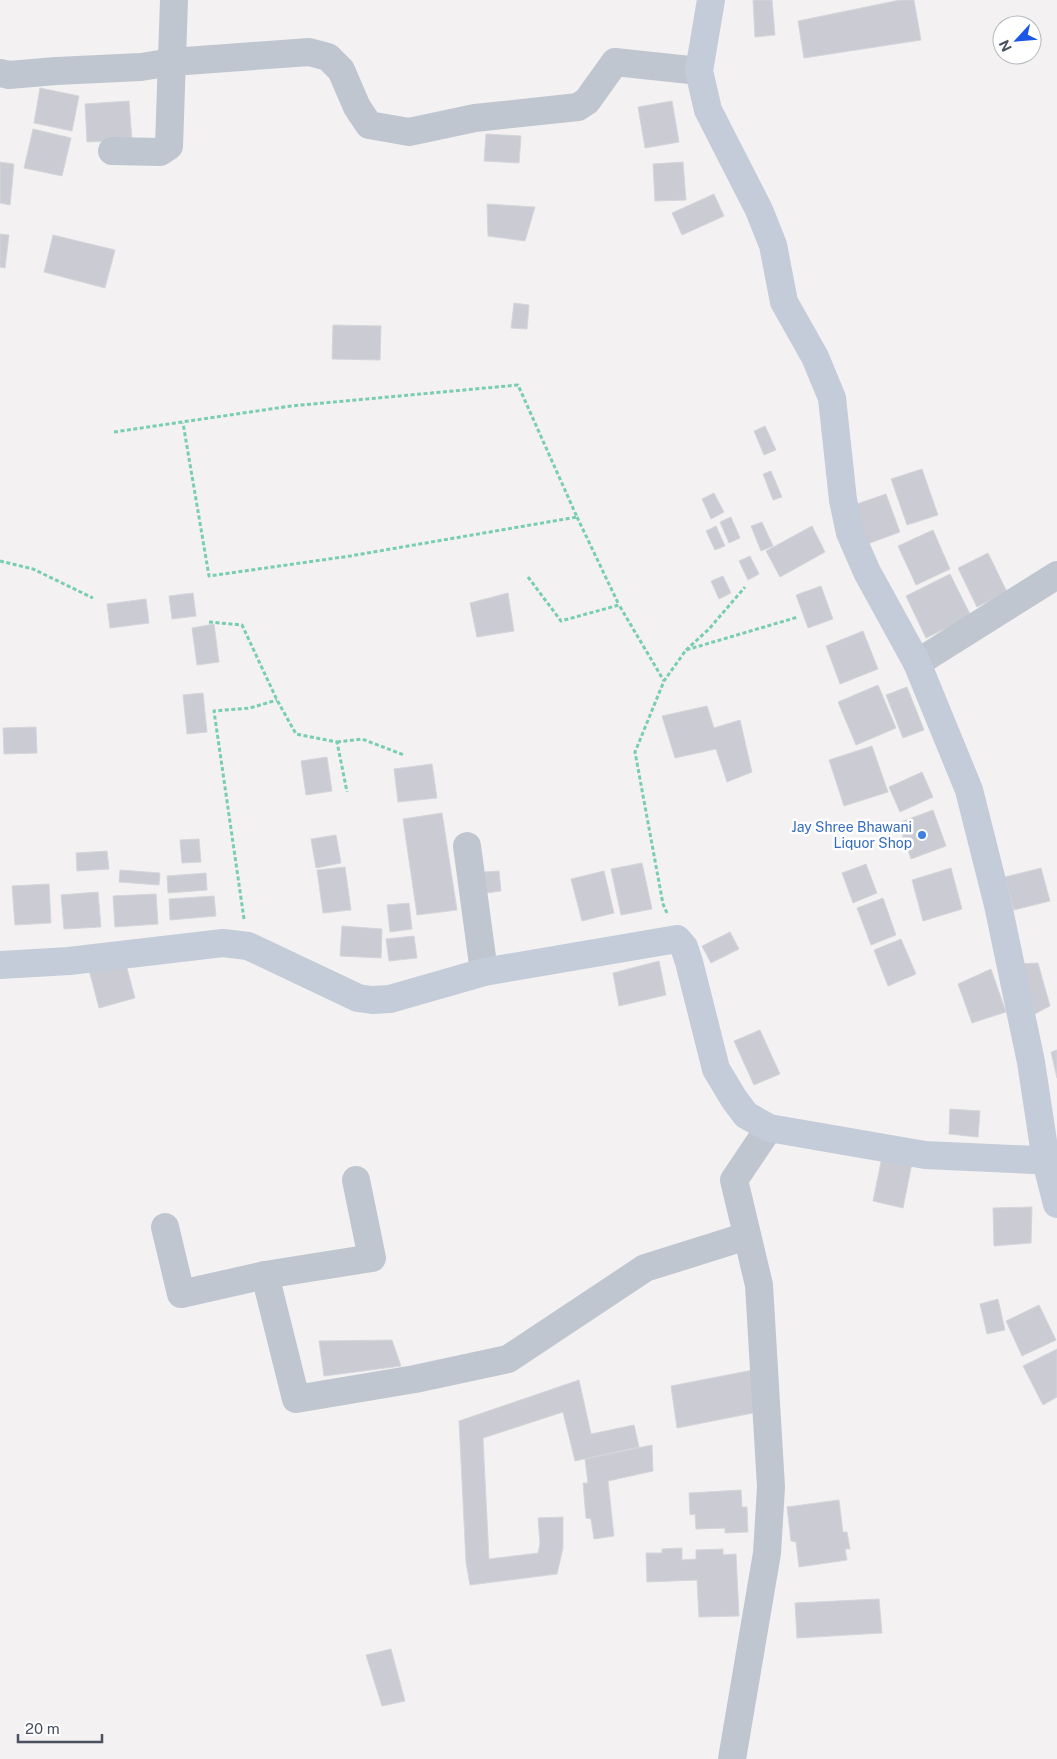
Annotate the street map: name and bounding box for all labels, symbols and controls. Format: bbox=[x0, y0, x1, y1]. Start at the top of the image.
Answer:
north arrow bbox=[992, 15, 1042, 65]
text: N bbox=[996, 37, 1015, 54]
place label: Jay Shree Bhawani Liquor Shop bbox=[791, 819, 912, 851]
marker: Jay Shree Bhawani Liquor Shop bbox=[916, 829, 928, 841]
scale bar bbox=[18, 1712, 101, 1744]
text: 20 m bbox=[25, 1720, 60, 1737]

